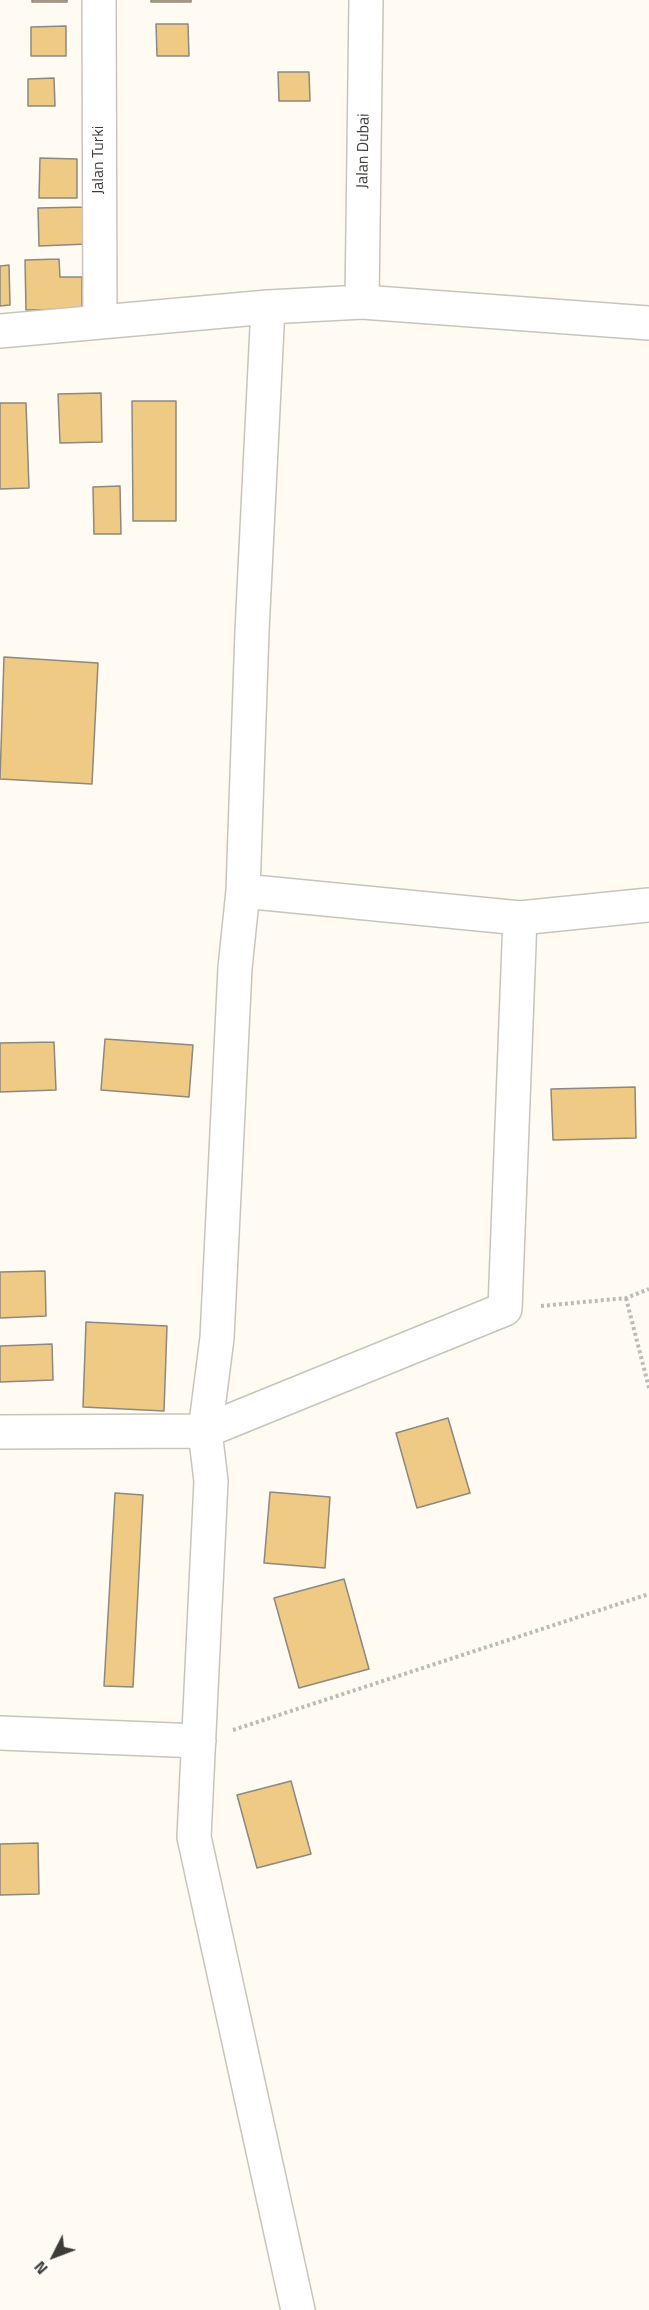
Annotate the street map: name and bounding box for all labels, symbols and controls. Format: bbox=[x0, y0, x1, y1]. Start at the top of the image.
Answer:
street label: Jalan Dubai bbox=[354, 113, 374, 189]
street label: Jalan Turki bbox=[89, 126, 109, 194]
north arrow bbox=[24, 2226, 84, 2286]
text: N bbox=[28, 2256, 53, 2280]

